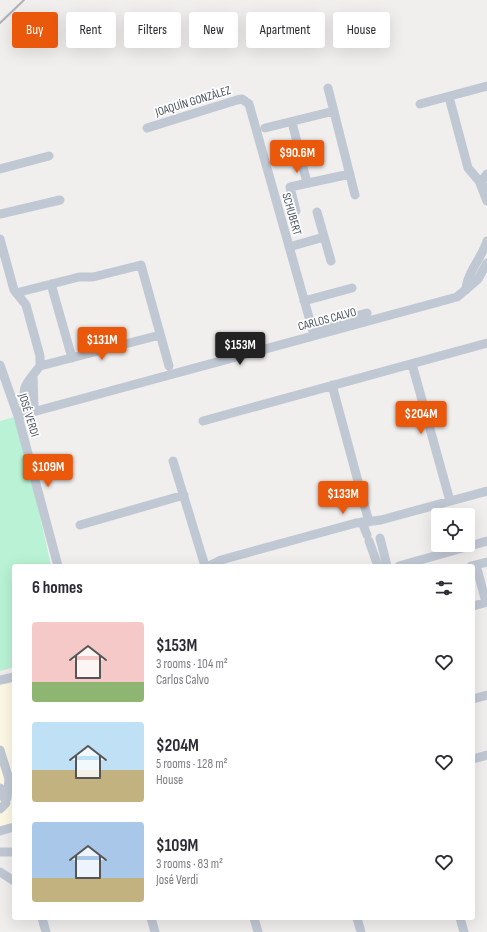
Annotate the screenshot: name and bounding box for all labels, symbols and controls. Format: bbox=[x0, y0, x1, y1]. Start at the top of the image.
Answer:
chip: Buy bbox=[12, 12, 58, 48]
chip: Rent bbox=[66, 12, 116, 48]
chip: Filters bbox=[124, 12, 181, 48]
chip: New bbox=[189, 12, 238, 48]
chip: Apartment bbox=[246, 12, 325, 48]
chip: House bbox=[333, 12, 390, 48]
street label: JOAQUÍN GONZÁLEZ bbox=[153, 83, 233, 120]
pin: $90.6M bbox=[264, 140, 330, 174]
text: $90.6M bbox=[279, 145, 315, 161]
street label: SCHUBERT bbox=[278, 191, 305, 237]
street label: CARLOS CALVO bbox=[296, 304, 358, 334]
pin: $131M bbox=[74, 327, 130, 361]
text: $131M bbox=[87, 332, 117, 348]
pin: $153M bbox=[212, 332, 268, 366]
text: $153M bbox=[224, 337, 256, 353]
street label: JOSÉ VERDI bbox=[15, 391, 42, 439]
pin: $204M bbox=[393, 401, 449, 435]
text: $204M bbox=[405, 406, 437, 422]
pin: $109M bbox=[20, 454, 76, 488]
text: $109M bbox=[32, 459, 64, 475]
pin: $133M bbox=[315, 481, 371, 515]
text: $133M bbox=[327, 486, 359, 502]
map controls bbox=[431, 508, 475, 552]
button: locate bbox=[431, 508, 475, 552]
icon: filters bbox=[433, 577, 455, 599]
text: 6 homes bbox=[32, 578, 83, 598]
text: $153M bbox=[156, 636, 197, 656]
icon: home bbox=[64, 638, 112, 686]
icon: heart bbox=[433, 651, 455, 673]
text: 3 rooms · 104 m² bbox=[156, 656, 228, 672]
text: Carlos Calvo bbox=[156, 672, 209, 688]
text: $204M bbox=[156, 736, 199, 756]
icon: home bbox=[64, 738, 112, 786]
icon: heart bbox=[433, 751, 455, 773]
text: 5 rooms · 128 m² bbox=[156, 756, 228, 772]
text: House bbox=[156, 772, 183, 788]
text: $109M bbox=[156, 836, 198, 856]
icon: home bbox=[64, 838, 112, 886]
icon: heart bbox=[433, 851, 455, 873]
text: 3 rooms · 83 m² bbox=[156, 856, 223, 872]
text: José Verdi bbox=[156, 872, 198, 888]

